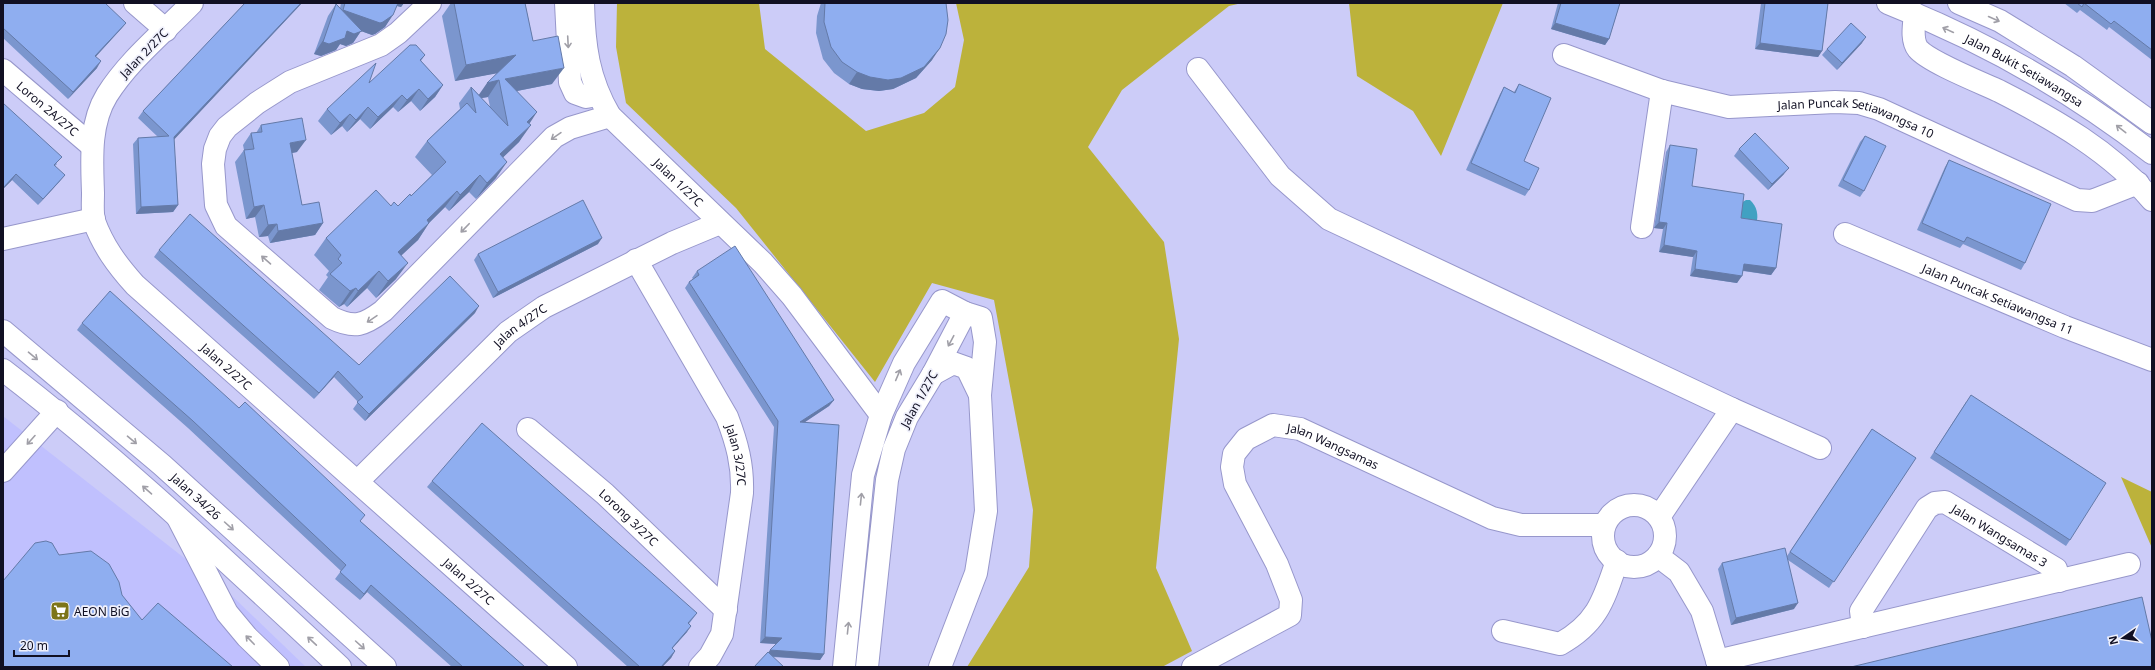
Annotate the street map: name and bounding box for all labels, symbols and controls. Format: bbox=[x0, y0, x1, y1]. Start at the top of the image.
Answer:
one-way arrow bbox=[1988, 15, 2000, 23]
street label: Jalan 2/27C bbox=[115, 24, 172, 82]
one-way arrow bbox=[1942, 26, 1954, 33]
street label: Jalan Bukit Setiawangsa bbox=[1961, 29, 2087, 110]
one-way arrow bbox=[564, 35, 572, 48]
street label: Loron 2A/27C bbox=[13, 77, 83, 140]
street label: Jalan Puncak Setiawangsa 10 bbox=[1776, 93, 1937, 142]
one-way arrow bbox=[2116, 125, 2127, 133]
one-way arrow bbox=[551, 132, 562, 140]
street label: Jalan 1/27C bbox=[649, 153, 708, 210]
one-way arrow bbox=[460, 223, 469, 233]
one-way arrow bbox=[261, 256, 271, 265]
street label: Jalan Puncak Setiawangsa 11 bbox=[1919, 259, 2076, 338]
street label: Jalan 4/27C bbox=[489, 299, 550, 351]
one-way arrow bbox=[367, 315, 378, 323]
one-way arrow bbox=[946, 335, 954, 347]
street label: Jalan 2/27C bbox=[197, 338, 256, 394]
one-way arrow bbox=[27, 352, 38, 361]
street label: Jalan 1/27C bbox=[896, 367, 942, 432]
one-way arrow bbox=[895, 370, 903, 382]
street label: Jalan Wangsamas bbox=[1285, 419, 1382, 473]
street label: Jalan 3/27C bbox=[722, 421, 751, 487]
one-way arrow bbox=[26, 435, 35, 445]
one-way arrow bbox=[127, 436, 138, 445]
street label: Jalan 34/26 bbox=[167, 468, 225, 523]
street label: Lorong 3/27C bbox=[596, 484, 663, 550]
one-way arrow bbox=[142, 485, 152, 494]
one-way arrow bbox=[857, 493, 865, 506]
street label: Jalan Wangsamas 3 bbox=[1948, 499, 2051, 571]
one-way arrow bbox=[224, 522, 235, 531]
street label: Jalan 2/27C bbox=[439, 553, 499, 609]
supermarket icon: AEON BiG bbox=[49, 600, 71, 622]
place label: AEON BiG bbox=[74, 603, 130, 620]
north arrow bbox=[2103, 618, 2143, 658]
one-way arrow bbox=[845, 622, 852, 635]
scale bar bbox=[14, 632, 69, 658]
text: N bbox=[2104, 634, 2121, 646]
one-way arrow bbox=[246, 635, 255, 645]
one-way arrow bbox=[307, 636, 317, 645]
text: 20 m bbox=[20, 637, 48, 654]
one-way arrow bbox=[355, 640, 365, 650]

